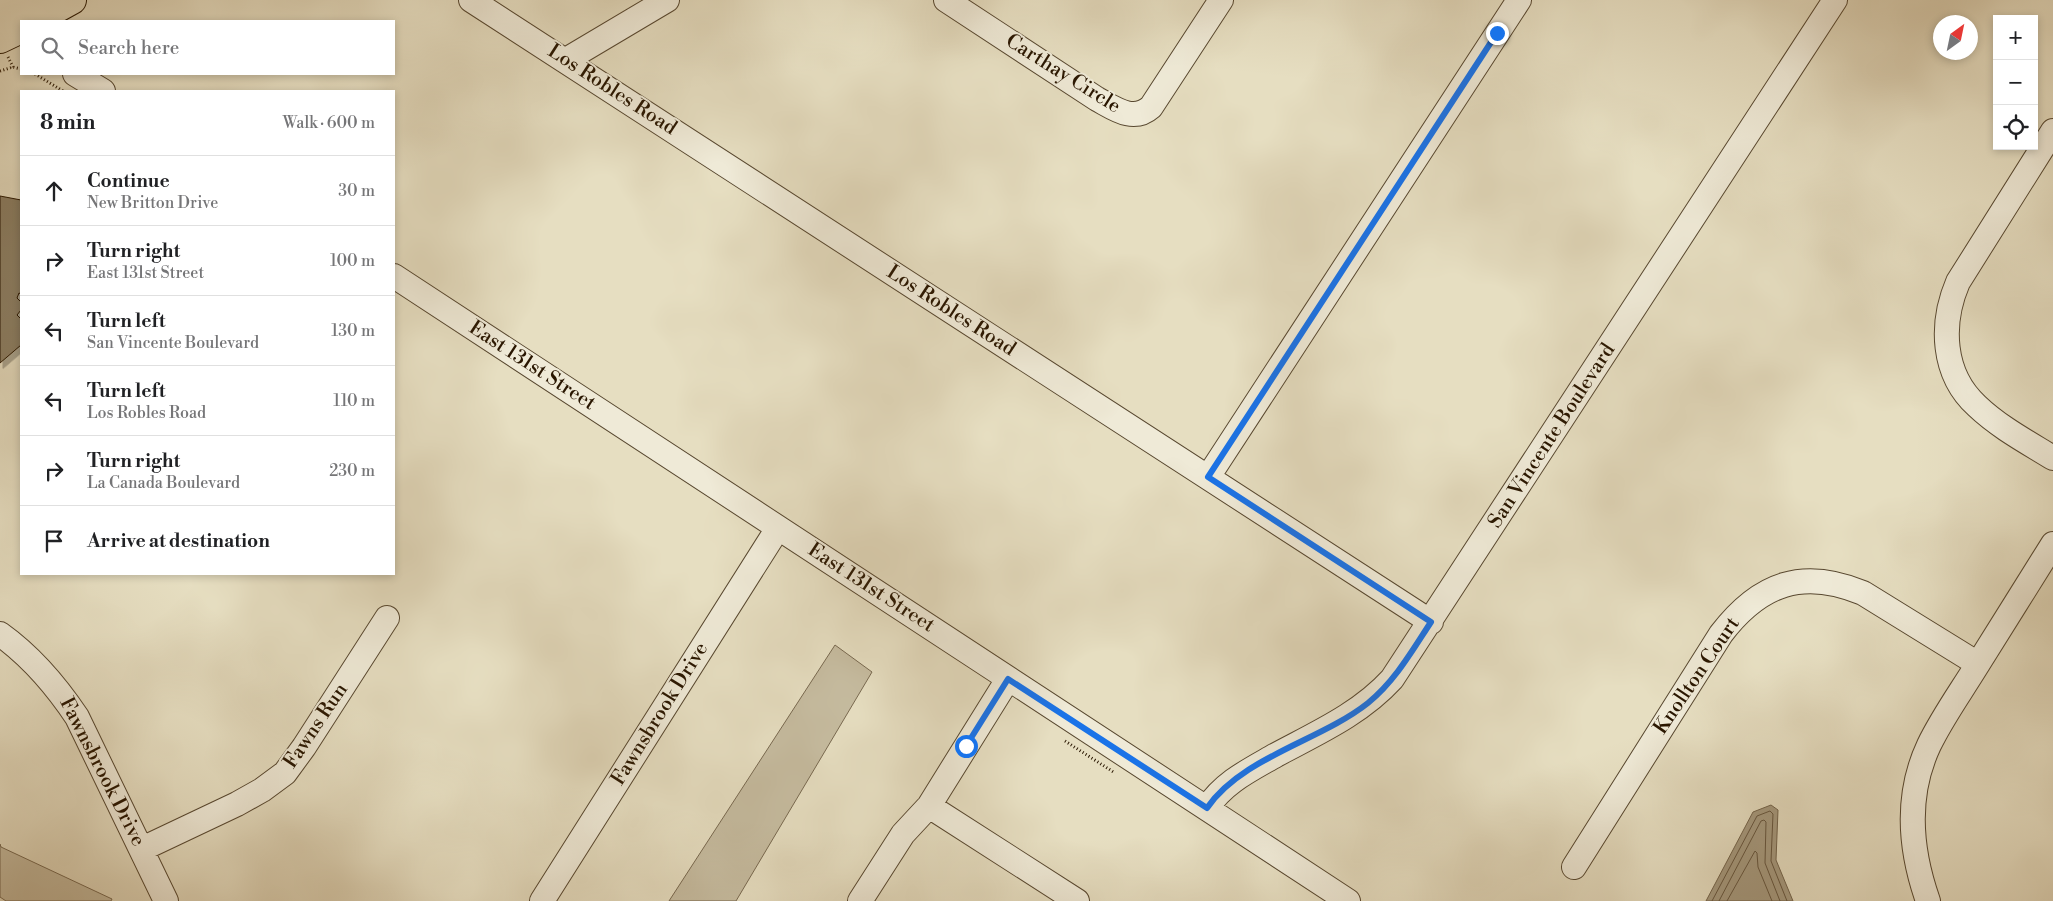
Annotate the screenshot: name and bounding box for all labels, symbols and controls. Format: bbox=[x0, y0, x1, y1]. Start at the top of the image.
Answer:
north arrow bbox=[1933, 15, 1978, 60]
map controls bbox=[1993, 15, 2038, 150]
button: + bbox=[1993, 15, 2038, 60]
search box bbox=[20, 20, 395, 75]
route end bbox=[1486, 22, 1509, 45]
street label: Carthay Circle bbox=[1001, 29, 1125, 119]
icon: search bbox=[38, 34, 66, 62]
text: Search here bbox=[78, 36, 179, 60]
street label: Los Robles Road bbox=[543, 39, 682, 141]
button: − bbox=[1993, 60, 2038, 105]
button: locate bbox=[1993, 105, 2038, 150]
text: 8 min bbox=[40, 110, 95, 136]
text: Walk · 600 m bbox=[283, 113, 375, 133]
text: Continue bbox=[87, 169, 170, 193]
icon: ahead bbox=[40, 177, 68, 205]
text: 30 m bbox=[338, 181, 375, 201]
text: New Britton Drive bbox=[87, 193, 218, 213]
text: Turn right bbox=[87, 239, 180, 263]
icon: right bbox=[40, 247, 68, 275]
text: 100 m bbox=[330, 251, 375, 271]
street label: Los Robles Road bbox=[882, 260, 1021, 362]
text: East 131st Street bbox=[87, 263, 204, 283]
text: Turn left bbox=[87, 309, 166, 333]
street label: East 131st Street bbox=[464, 316, 600, 416]
icon: left bbox=[40, 317, 68, 345]
text: 130 m bbox=[331, 321, 375, 341]
text: San Vincente Boulevard bbox=[87, 333, 259, 353]
street label: San Vincente Boulevard bbox=[1483, 338, 1621, 533]
text: Turn left bbox=[87, 379, 166, 403]
icon: left bbox=[40, 387, 68, 415]
text: 110 m bbox=[333, 391, 375, 411]
text: Los Robles Road bbox=[87, 403, 206, 423]
text: Turn right bbox=[87, 449, 180, 473]
icon: right bbox=[40, 457, 68, 485]
text: 230 m bbox=[329, 461, 375, 481]
text: La Canada Boulevard bbox=[87, 473, 240, 493]
icon: arrive bbox=[40, 527, 68, 555]
text: Arrive at destination bbox=[87, 529, 270, 553]
street label: East 131st Street bbox=[803, 538, 939, 638]
street label: Knollton Court bbox=[1649, 612, 1745, 740]
street label: Fawnsbrook Drive bbox=[606, 638, 714, 790]
street label: Fawns Run bbox=[278, 679, 354, 773]
street label: Fawnsbrook Drive bbox=[54, 693, 150, 851]
route start bbox=[955, 735, 978, 758]

